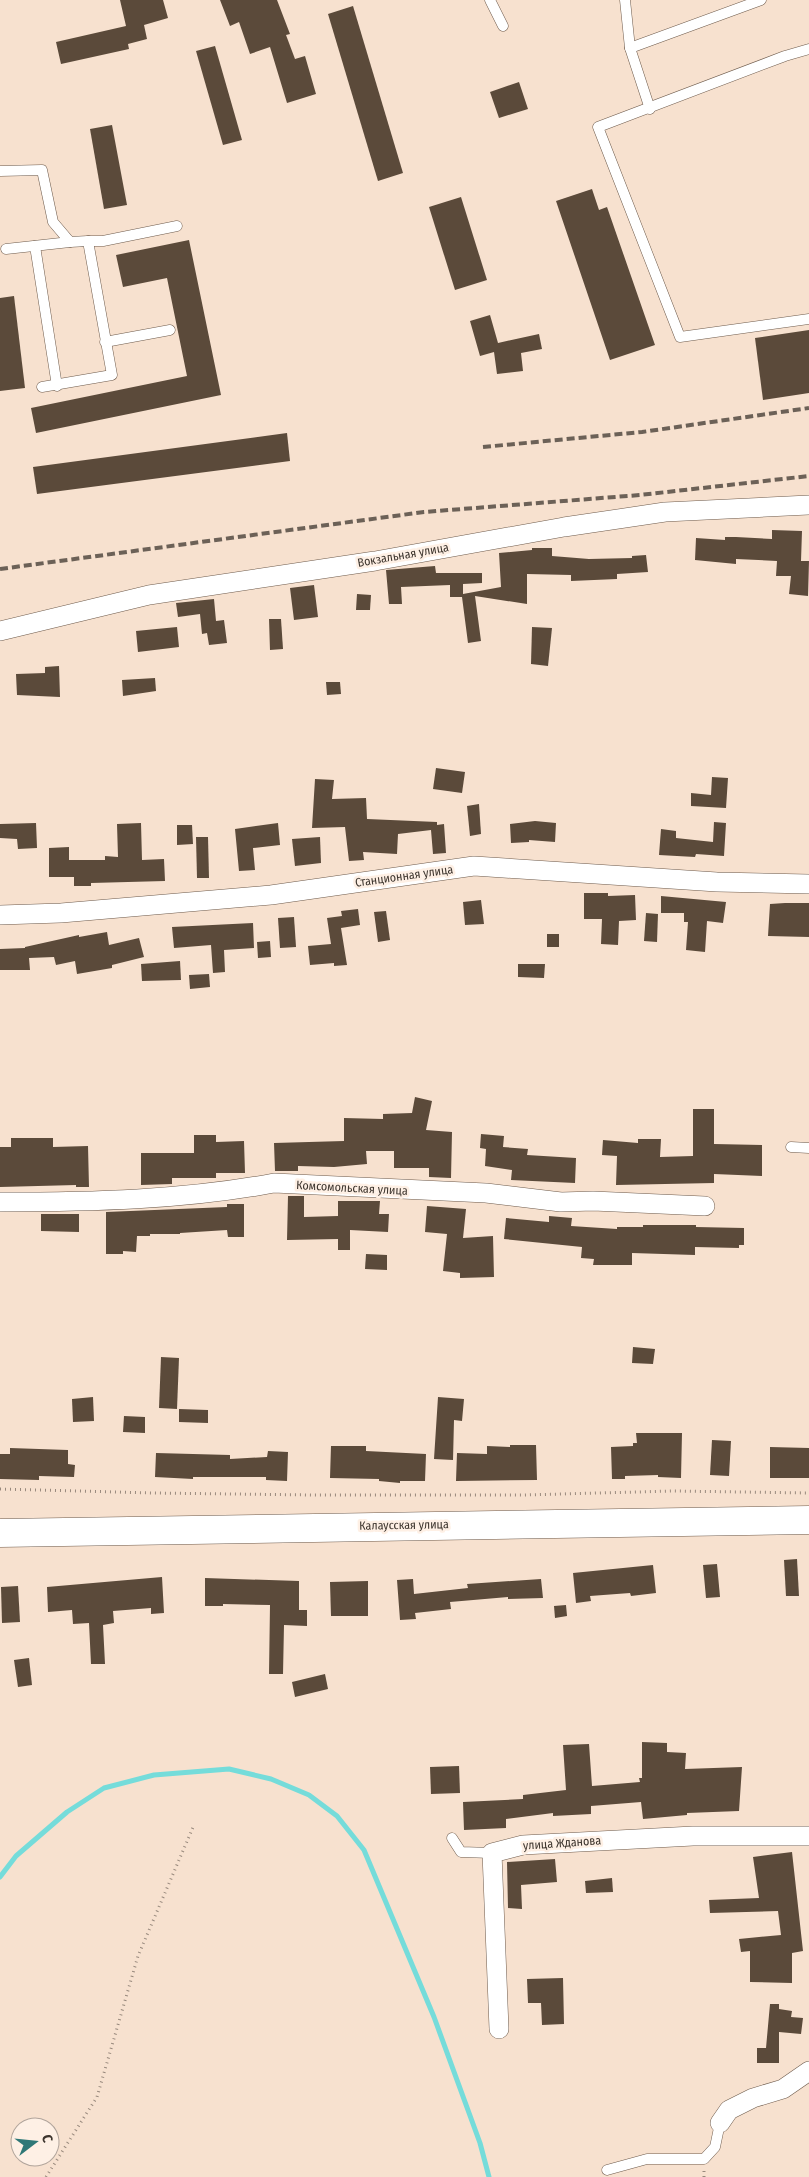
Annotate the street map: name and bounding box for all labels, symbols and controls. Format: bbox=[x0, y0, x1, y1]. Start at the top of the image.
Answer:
street label: Вокзальная улица bbox=[356, 540, 450, 570]
street label: Станционная улица bbox=[354, 862, 454, 890]
street label: Комсомольская улица bbox=[296, 1178, 408, 1198]
street label: Калаусская улица bbox=[359, 1517, 449, 1533]
street label: улица Жданова bbox=[522, 1833, 602, 1853]
north arrow bbox=[10, 2117, 60, 2167]
text: С bbox=[38, 2133, 56, 2145]

